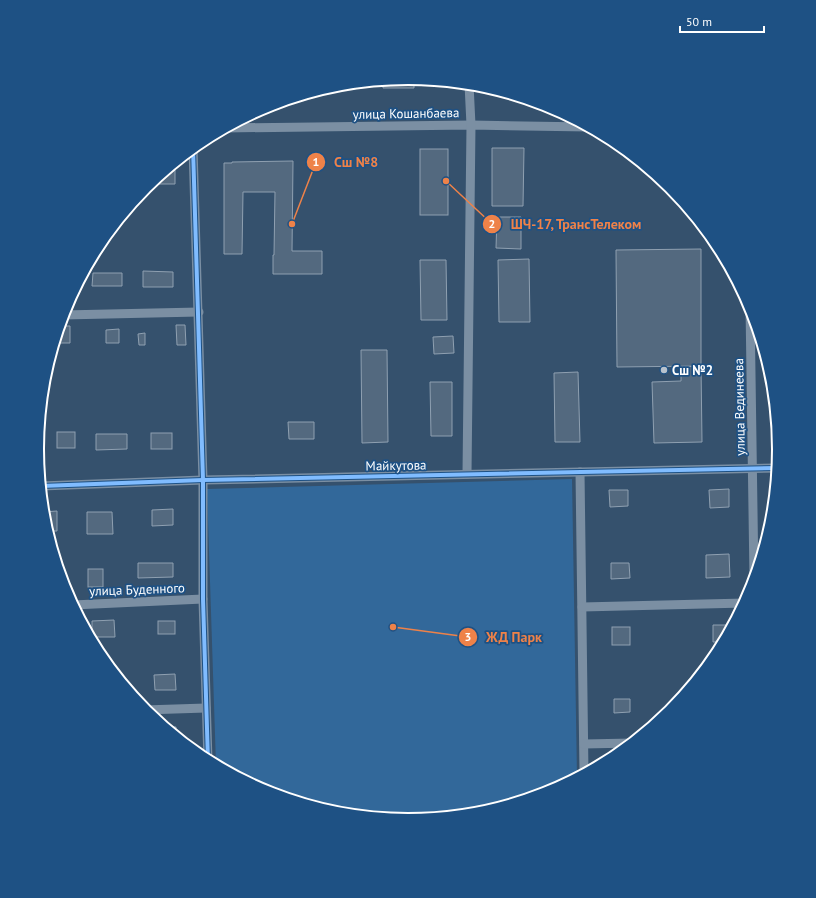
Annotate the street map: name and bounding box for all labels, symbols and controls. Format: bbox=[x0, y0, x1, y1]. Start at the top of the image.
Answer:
scale bar bbox=[680, 8, 764, 34]
text: 50 m bbox=[686, 14, 712, 29]
street label: улица Кошанбаева bbox=[353, 104, 459, 123]
callout: Сш №8 bbox=[306, 149, 386, 175]
text: Сш №8 bbox=[334, 153, 378, 171]
text: 1 bbox=[313, 154, 319, 169]
callout: ШЧ-17, ТрансТелеком bbox=[482, 211, 650, 237]
text: ШЧ-17, ТрансТелеком bbox=[511, 215, 641, 233]
text: 2 bbox=[489, 216, 495, 231]
street label: улица Вединеева bbox=[730, 358, 749, 456]
place label: Сш №2 bbox=[672, 362, 713, 379]
marker: Сш №2 bbox=[659, 365, 669, 375]
street label: Майкутова bbox=[365, 456, 427, 475]
street label: улица Буденного bbox=[89, 579, 185, 600]
callout: ЖД Парк bbox=[458, 624, 550, 650]
text: ЖД Парк bbox=[485, 628, 542, 646]
text: 3 bbox=[465, 629, 471, 644]

